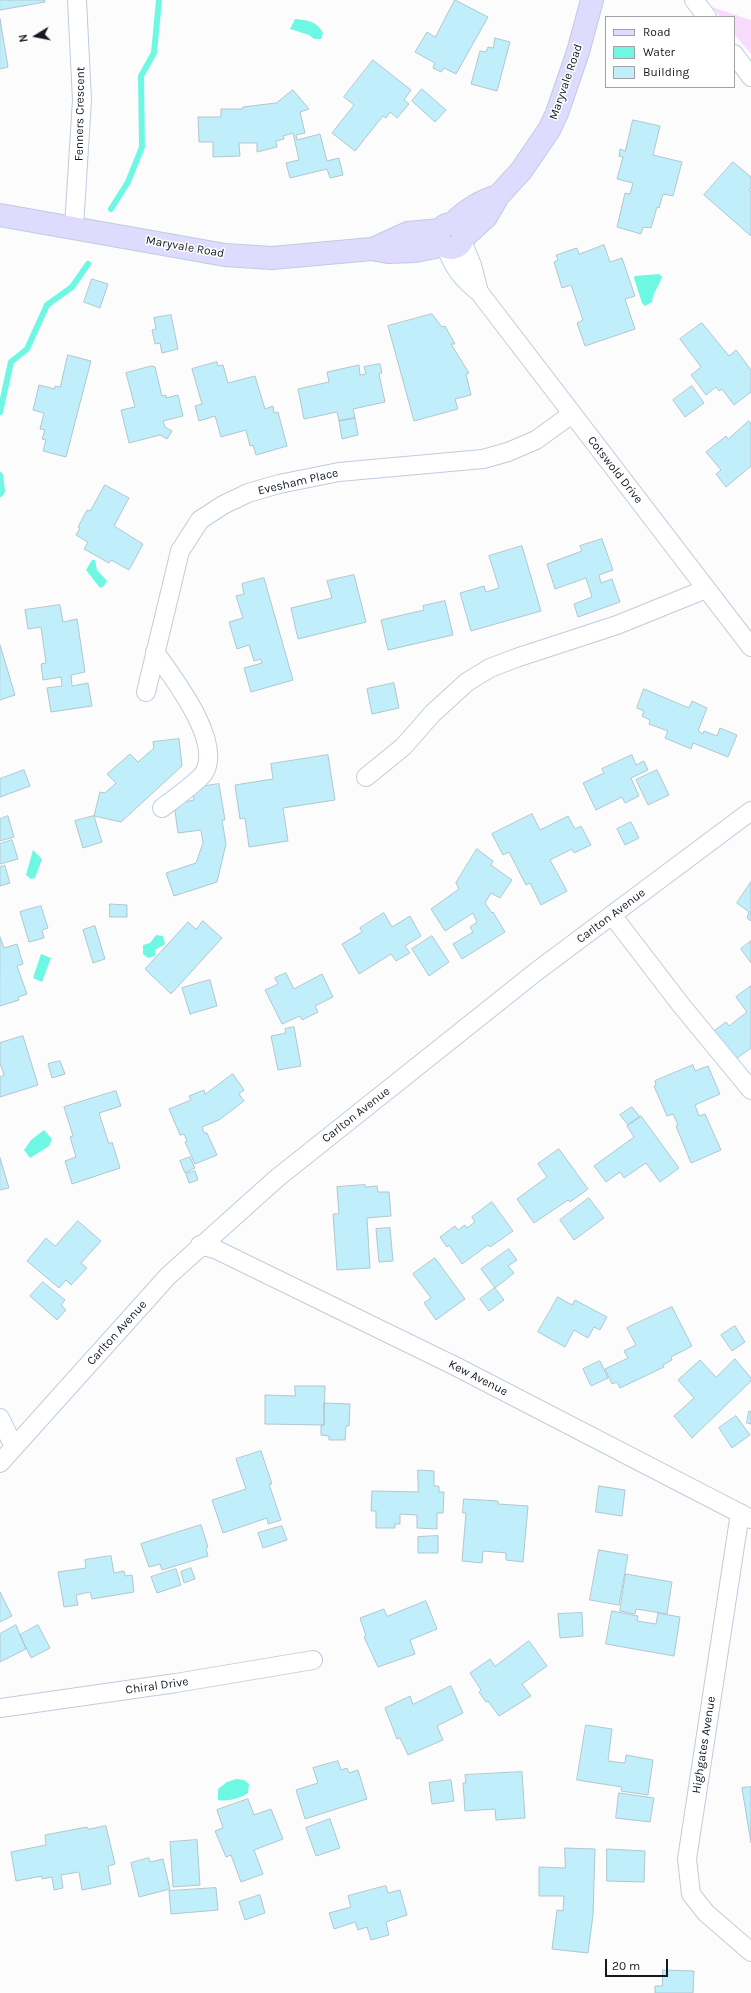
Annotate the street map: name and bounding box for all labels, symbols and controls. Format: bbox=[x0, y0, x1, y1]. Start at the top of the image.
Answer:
north arrow bbox=[16, 16, 56, 56]
legend bbox=[605, 16, 735, 88]
text: Road bbox=[643, 25, 671, 39]
text: N bbox=[17, 33, 31, 43]
street label: Maryvale Road bbox=[546, 42, 586, 122]
text: Water bbox=[643, 45, 675, 59]
text: Building bbox=[643, 65, 689, 79]
street label: Fenners Crescent bbox=[72, 67, 88, 161]
street label: Maryvale Road bbox=[145, 233, 225, 261]
street label: Cotswold Drive bbox=[584, 434, 646, 506]
street label: Evesham Place bbox=[256, 466, 340, 498]
street label: Carlton Avenue bbox=[574, 885, 648, 947]
street label: Carlton Avenue bbox=[319, 1084, 393, 1146]
street label: Carlton Avenue bbox=[84, 1298, 150, 1368]
street label: Kew Avenue bbox=[446, 1357, 510, 1399]
street label: Chiral Drive bbox=[125, 1674, 189, 1698]
street label: Highgates Avenue bbox=[689, 1695, 719, 1795]
scale bar bbox=[607, 1951, 670, 1977]
text: 20 m bbox=[612, 1959, 640, 1973]

